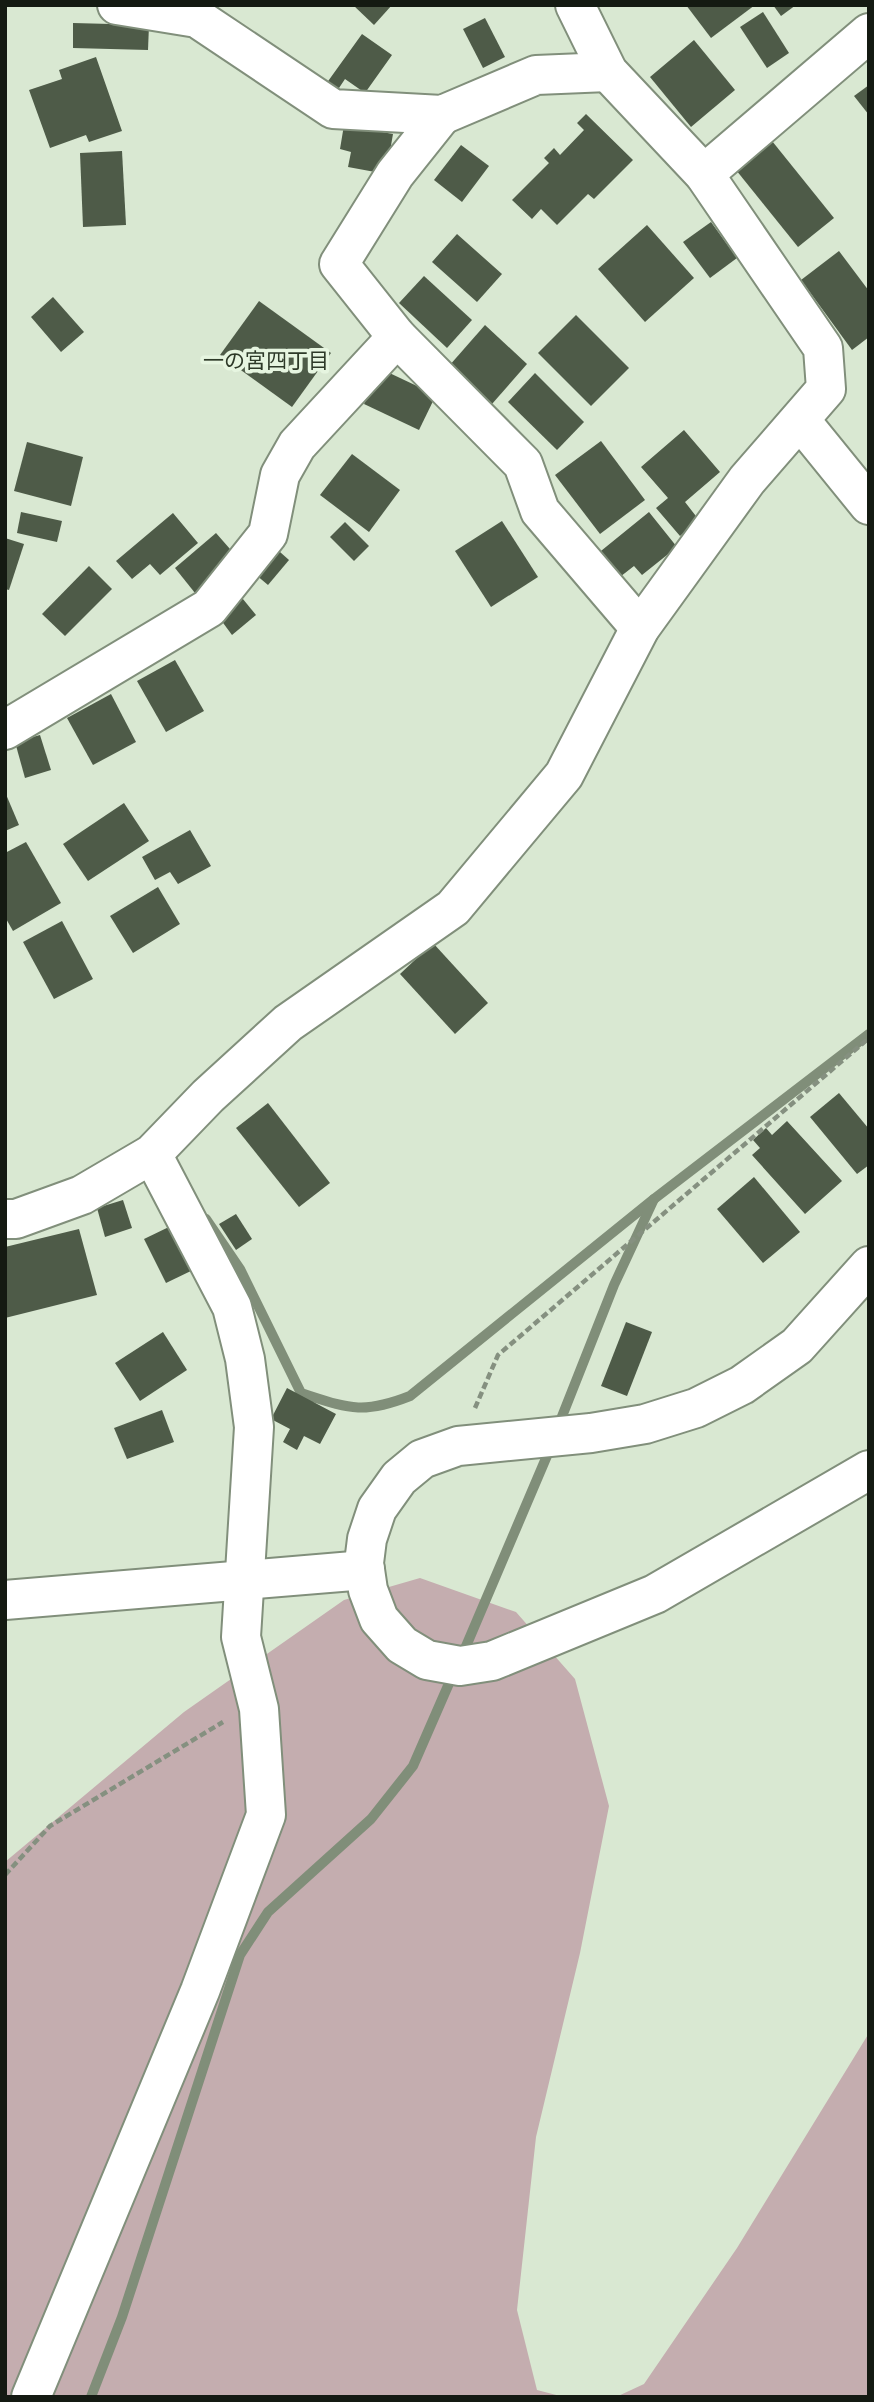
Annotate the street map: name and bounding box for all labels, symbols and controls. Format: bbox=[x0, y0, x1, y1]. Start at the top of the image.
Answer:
district label: 一の宮四丁目 bbox=[203, 347, 329, 372]

